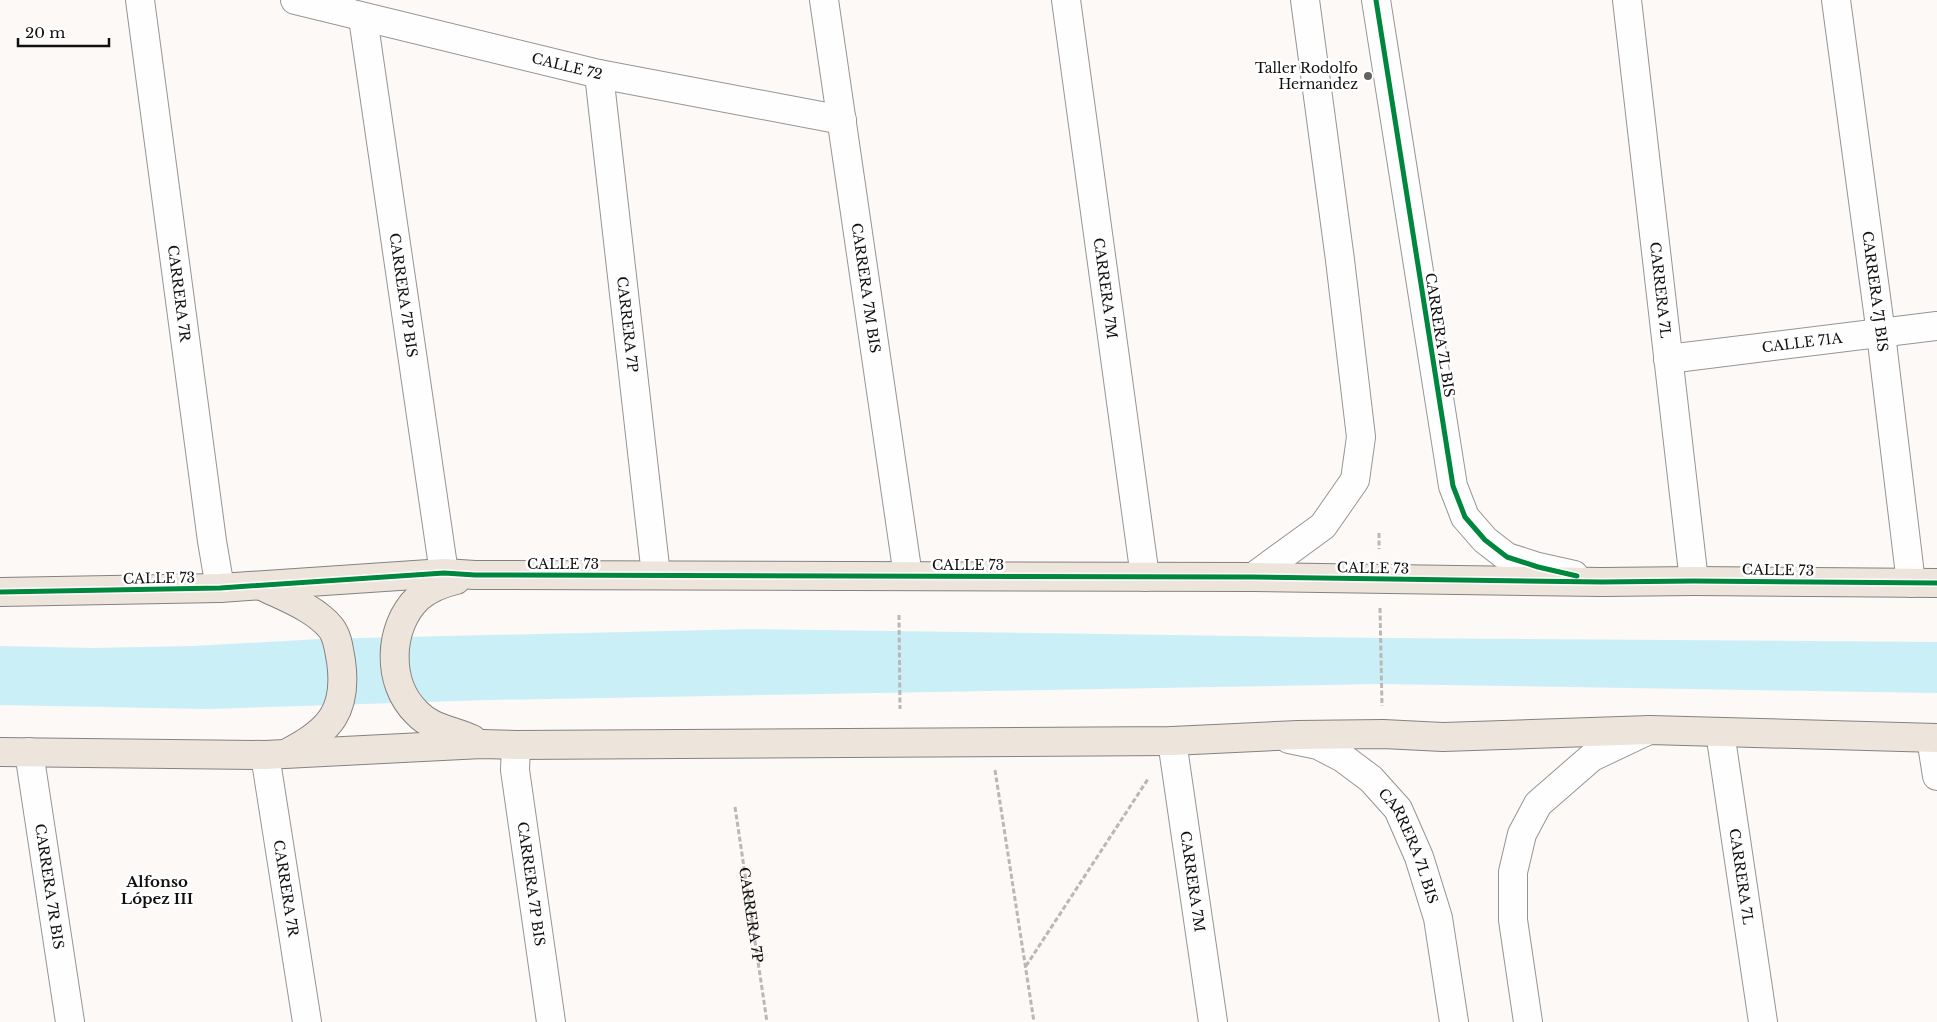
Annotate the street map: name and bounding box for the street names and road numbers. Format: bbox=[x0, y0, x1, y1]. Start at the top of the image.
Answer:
street label: CALLE 72 bbox=[530, 49, 604, 84]
street label: CARRERA 7M BIS bbox=[848, 222, 884, 354]
street label: CARRERA 7J BIS bbox=[1858, 230, 1892, 353]
street label: CARRERA 7P BIS bbox=[385, 232, 421, 358]
street label: CARRERA 7M bbox=[1090, 237, 1121, 340]
street label: CARRERA 7L bbox=[1646, 241, 1675, 339]
street label: CARRERA 7R bbox=[164, 244, 195, 344]
street label: CARRERA 7L BIS bbox=[1421, 271, 1459, 399]
street label: CARRERA 7P bbox=[613, 276, 642, 374]
street label: CALLE 71A bbox=[1761, 329, 1843, 356]
street label: CALLE 73 bbox=[527, 555, 599, 573]
street label: CALLE 73 bbox=[932, 556, 1004, 574]
street label: CALLE 73 bbox=[1337, 558, 1409, 578]
street label: CALLE 73 bbox=[1742, 560, 1814, 580]
street label: CALLE 73 bbox=[123, 568, 195, 588]
street label: CARRERA 7L BIS bbox=[1374, 784, 1442, 906]
street label: CARRERA 7P BIS bbox=[513, 820, 549, 947]
street label: CARRERA 7R BIS bbox=[31, 822, 68, 950]
street label: CARRERA 7L bbox=[1725, 827, 1757, 926]
street label: CARRERA 7M bbox=[1176, 830, 1209, 933]
street label: CARRERA 7R bbox=[269, 839, 303, 939]
street label: CARRERA 7P bbox=[735, 866, 767, 964]

